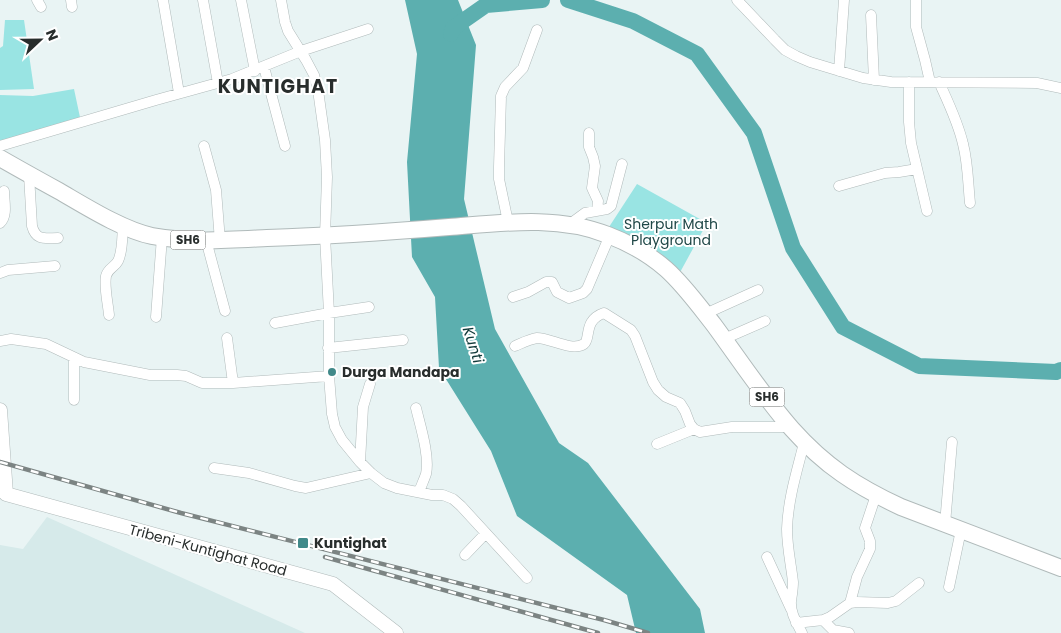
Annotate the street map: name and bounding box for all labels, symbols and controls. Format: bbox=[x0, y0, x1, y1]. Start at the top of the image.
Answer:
north arrow bbox=[15, 15, 65, 65]
text: N bbox=[41, 27, 63, 44]
district label: KUNTIGHAT bbox=[218, 73, 338, 100]
park label: Sherpur Math Playground bbox=[624, 214, 718, 250]
road number: SH6 bbox=[170, 230, 206, 250]
water label: Kunti bbox=[458, 324, 489, 366]
place label: Durga Mandapa bbox=[342, 362, 459, 382]
marker: Durga Mandapa bbox=[326, 366, 338, 378]
road number: SH6 bbox=[750, 388, 784, 407]
street label: Tribeni-Kuntighat Road bbox=[127, 519, 289, 581]
place label: Kuntighat bbox=[314, 533, 387, 553]
marker: Kuntighat bbox=[296, 536, 310, 550]

